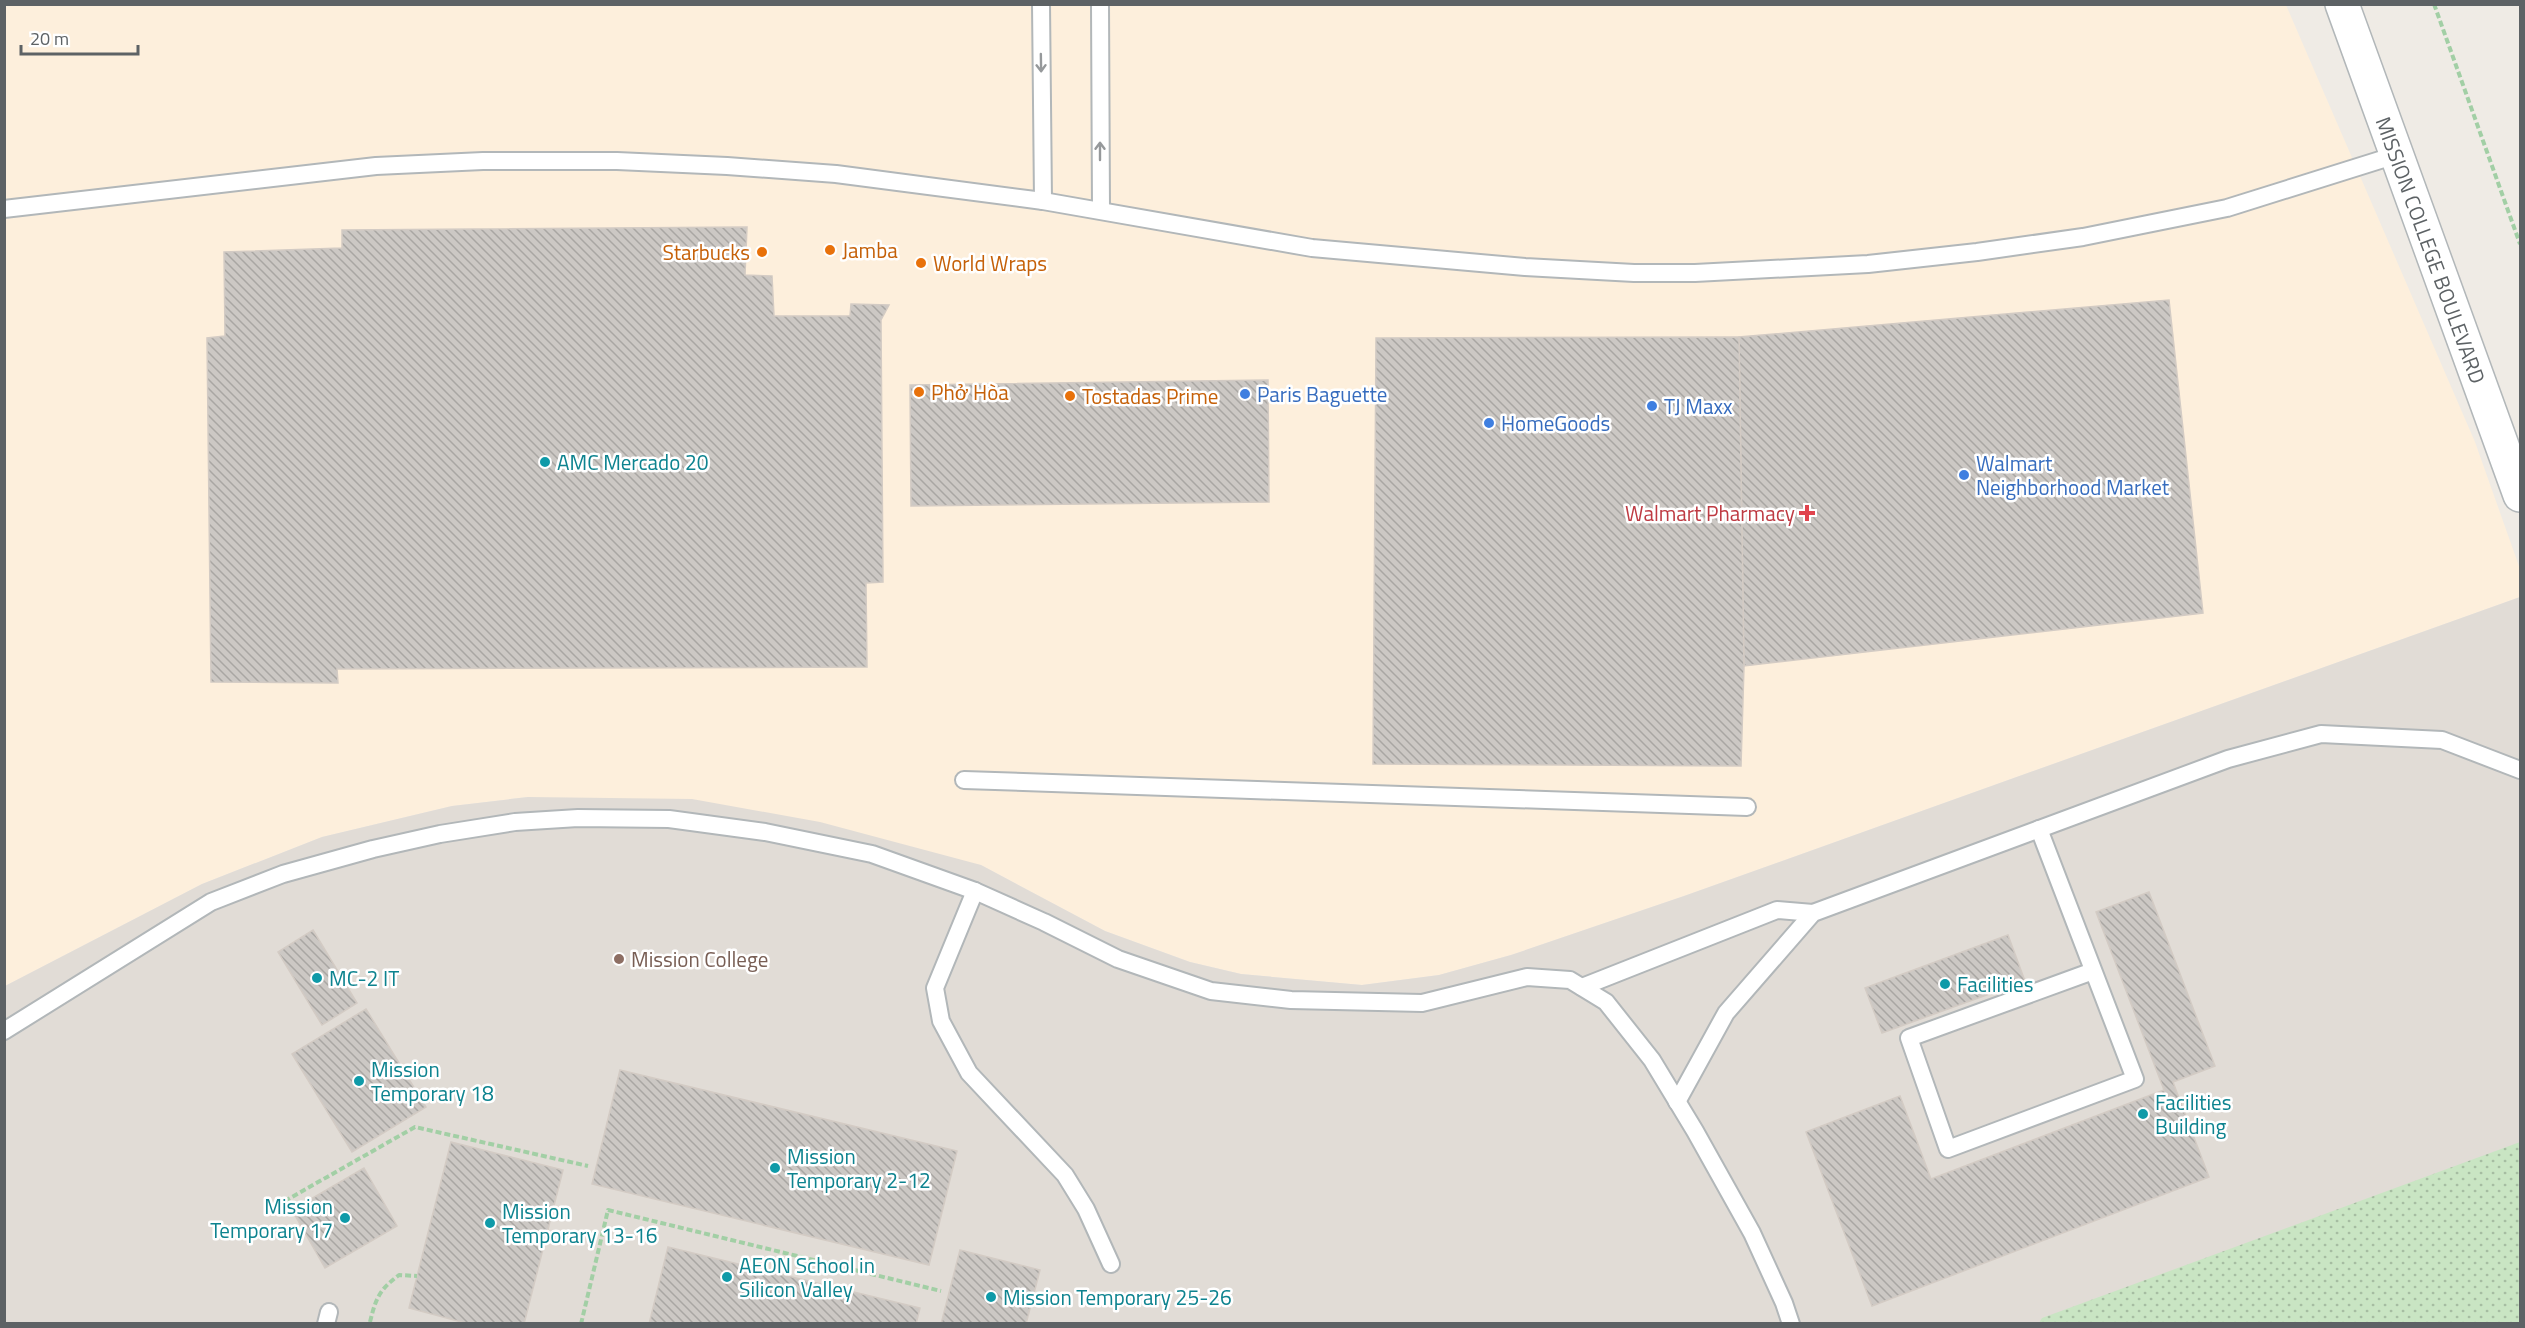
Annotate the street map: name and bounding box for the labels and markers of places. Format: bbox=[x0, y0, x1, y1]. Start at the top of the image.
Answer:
place label: Jamba bbox=[842, 234, 898, 266]
place label: Starbucks bbox=[662, 236, 750, 268]
marker: Jamba bbox=[823, 243, 837, 257]
marker: Starbucks bbox=[755, 245, 769, 259]
place label: World Wraps bbox=[933, 247, 1047, 279]
marker: World Wraps bbox=[914, 256, 928, 270]
place label: Phở Hòa bbox=[931, 376, 1009, 408]
place label: Paris Baguette bbox=[1257, 378, 1387, 410]
place label: Tostadas Prime bbox=[1082, 380, 1218, 412]
marker: Phở Hòa bbox=[912, 385, 926, 399]
marker: Paris Baguette bbox=[1238, 387, 1252, 401]
marker: Tostadas Prime bbox=[1063, 389, 1077, 403]
place label: TJ Maxx bbox=[1664, 390, 1733, 422]
marker: TJ Maxx bbox=[1645, 399, 1659, 413]
place label: HomeGoods bbox=[1501, 407, 1610, 439]
marker: HomeGoods bbox=[1482, 416, 1496, 430]
place label: AMC Mercado 20 bbox=[557, 446, 708, 478]
place label: Walmart Neighborhood Market bbox=[1976, 447, 2170, 503]
marker: AMC Mercado 20 bbox=[538, 455, 552, 469]
marker: Walmart Neighborhood Market bbox=[1957, 468, 1971, 482]
place label: Walmart Pharmacy bbox=[1625, 497, 1795, 529]
marker: Walmart Pharmacy bbox=[1800, 506, 1814, 520]
place label: Mission College bbox=[631, 943, 768, 975]
marker: Mission College bbox=[612, 952, 626, 966]
place label: MC-2 IT bbox=[329, 962, 399, 994]
place label: Facilities bbox=[1957, 968, 2033, 1000]
marker: MC-2 IT bbox=[310, 971, 324, 985]
marker: Facilities bbox=[1938, 977, 1952, 991]
place label: Mission Temporary 18 bbox=[371, 1053, 494, 1109]
marker: Mission Temporary 18 bbox=[352, 1074, 366, 1088]
place label: Facilities Building bbox=[2155, 1086, 2231, 1142]
marker: Facilities Building bbox=[2136, 1107, 2150, 1121]
place label: Mission Temporary 2-12 bbox=[787, 1140, 931, 1196]
marker: Mission Temporary 2-12 bbox=[768, 1161, 782, 1175]
place label: Mission Temporary 17 bbox=[210, 1190, 333, 1246]
place label: Mission Temporary 13-16 bbox=[502, 1195, 658, 1251]
marker: Mission Temporary 17 bbox=[338, 1211, 352, 1225]
marker: Mission Temporary 13-16 bbox=[483, 1216, 497, 1230]
place label: AEON School in Silicon Valley bbox=[739, 1249, 875, 1305]
marker: AEON School in Silicon Valley bbox=[720, 1270, 734, 1284]
place label: Mission Temporary 25-26 bbox=[1003, 1281, 1232, 1313]
marker: Mission Temporary 25-26 bbox=[984, 1290, 998, 1304]

